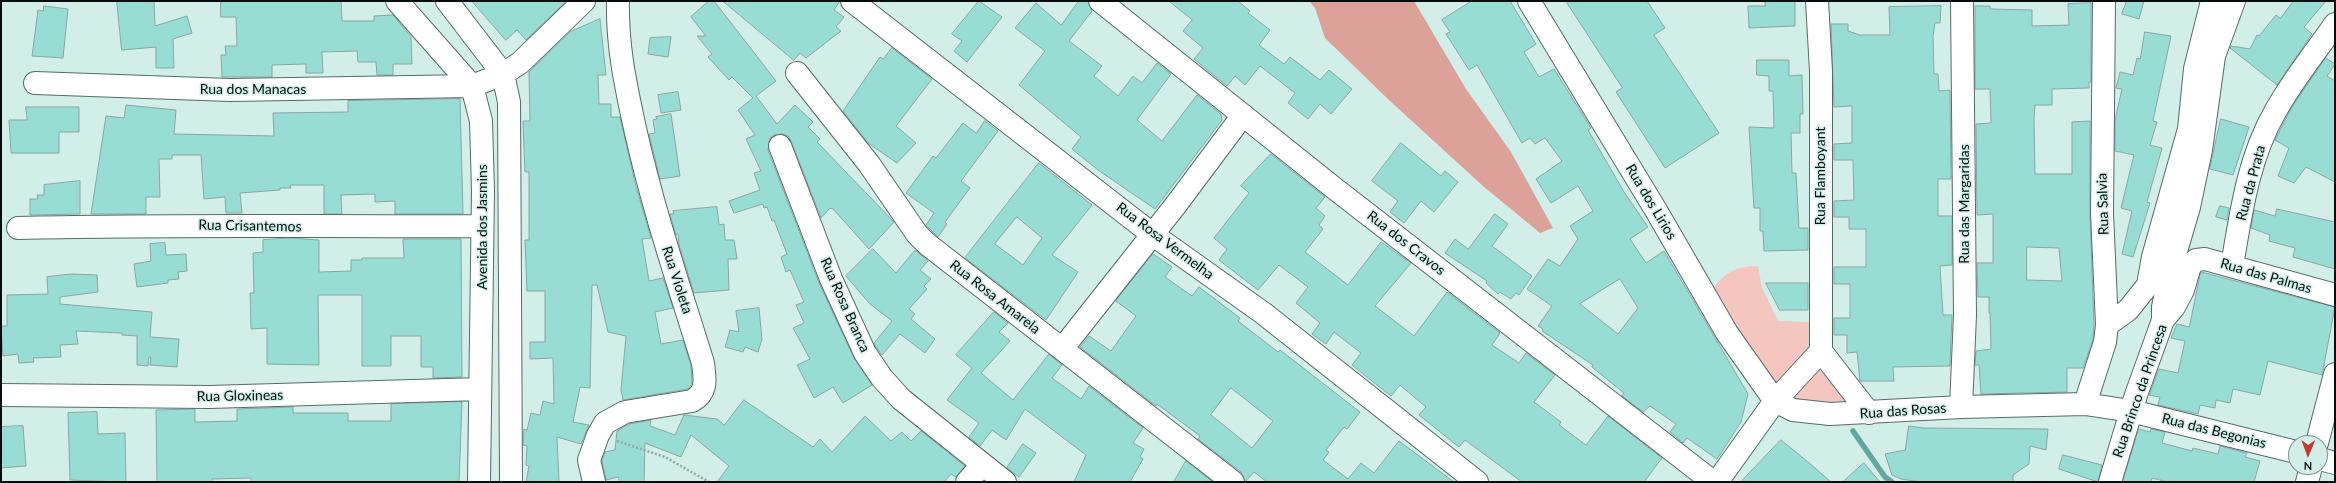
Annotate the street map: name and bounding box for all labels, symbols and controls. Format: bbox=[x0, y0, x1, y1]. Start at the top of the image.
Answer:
street label: Rua dos Manacas bbox=[200, 81, 306, 97]
street label: Rua Flamboyant bbox=[1812, 127, 1828, 225]
street label: Rua da Prata bbox=[2233, 143, 2269, 223]
street label: Rua das Margaridas bbox=[1956, 144, 1972, 264]
street label: Rua dos Lirios bbox=[1622, 161, 1680, 243]
street label: Avenida dos Jasmins bbox=[474, 164, 490, 290]
street label: Rua Salvia bbox=[2094, 173, 2112, 235]
street label: Rua Rosa Vermelha bbox=[1113, 199, 1217, 283]
street label: Rua dos Cravos bbox=[1364, 207, 1448, 279]
street label: Rua Crisantemos bbox=[198, 217, 302, 235]
street label: Rua Violeta bbox=[658, 244, 696, 316]
street label: Rua Rosa Branca bbox=[817, 255, 873, 355]
street label: Rua das Palmas bbox=[2218, 255, 2314, 297]
street label: Rua Rosa Amarela bbox=[946, 256, 1044, 338]
street label: Rua Brinco da Princesa bbox=[2109, 322, 2171, 460]
street label: Rua Gloxineas bbox=[197, 387, 283, 405]
street label: Rua das Rosas bbox=[1859, 400, 1947, 422]
street label: Rua das Begonias bbox=[2160, 410, 2268, 452]
north arrow bbox=[2288, 435, 2328, 475]
text: N bbox=[2303, 460, 2312, 473]

